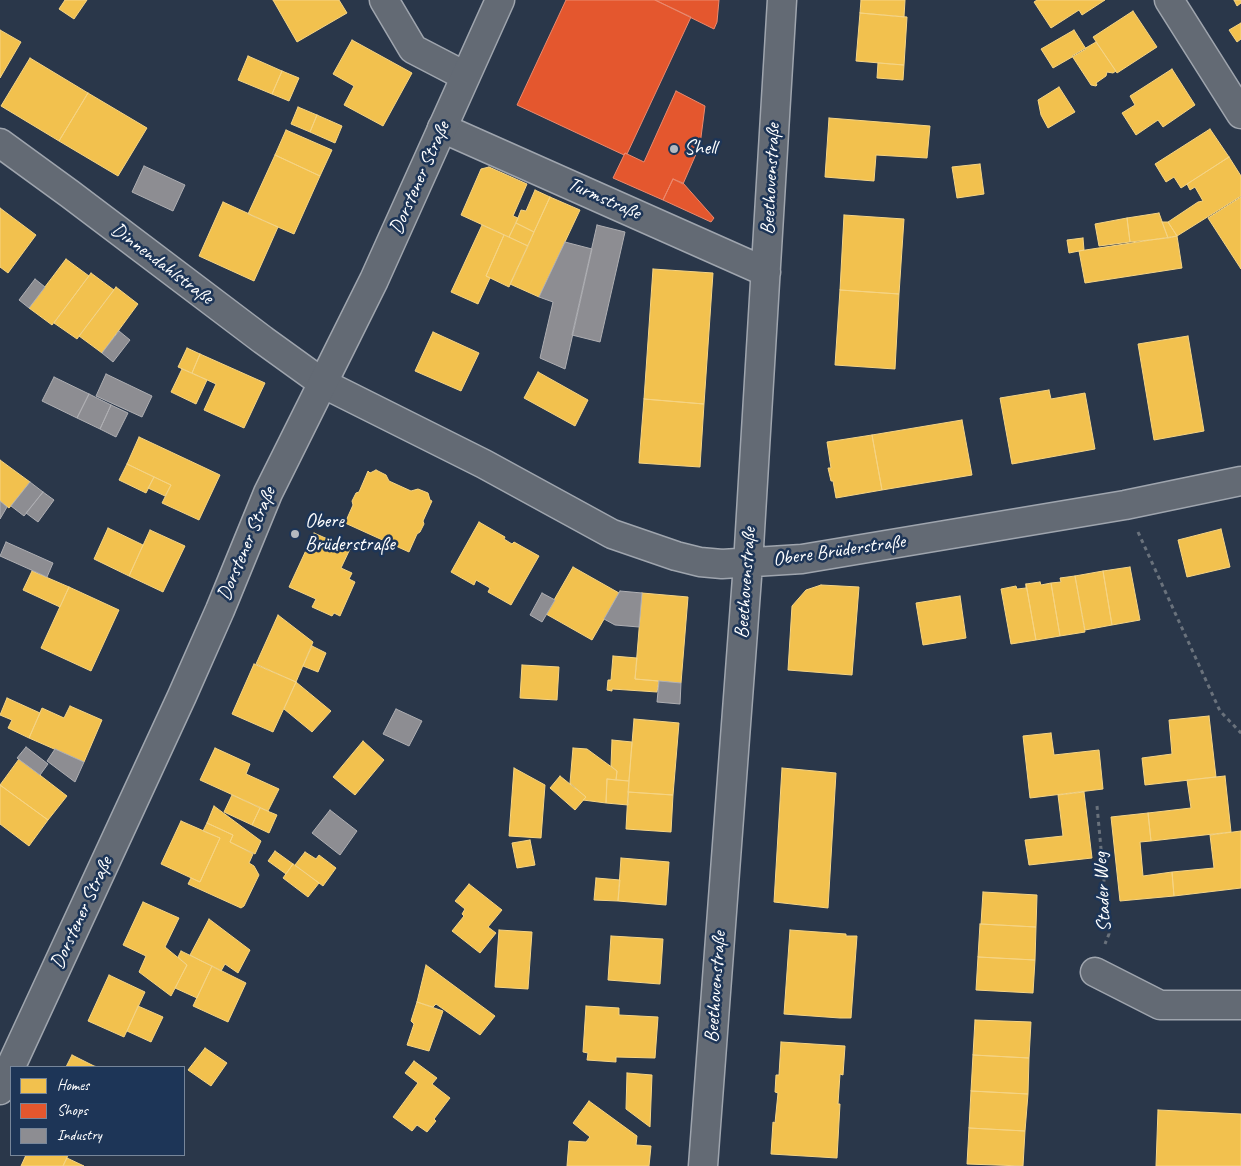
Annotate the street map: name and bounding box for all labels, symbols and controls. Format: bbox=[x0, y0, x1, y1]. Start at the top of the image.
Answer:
street label: Dorstener Straße bbox=[385, 118, 455, 238]
street label: Beethovenstraße bbox=[756, 123, 786, 235]
place label: Shell bbox=[684, 137, 717, 161]
marker: Shell bbox=[668, 143, 680, 155]
street label: Turmstraße bbox=[564, 172, 644, 226]
street label: Dinnendahlstraße bbox=[106, 218, 218, 310]
street label: Dorstener Straße bbox=[212, 484, 282, 604]
place label: Obere Brüderstraße bbox=[305, 510, 395, 557]
street label: Beethovenstraße bbox=[730, 527, 762, 639]
marker: Obere Brüderstraße bbox=[289, 528, 301, 540]
street label: Obere Brüderstraße bbox=[771, 530, 907, 572]
street label: Stader Weg bbox=[1089, 851, 1117, 933]
street label: Dorstener Straße bbox=[46, 853, 118, 973]
street label: Beethovenstraße bbox=[700, 931, 732, 1043]
legend bbox=[10, 1066, 185, 1156]
text: Homes bbox=[57, 1076, 89, 1095]
text: Shops bbox=[57, 1101, 88, 1120]
text: Industry bbox=[57, 1126, 102, 1145]

